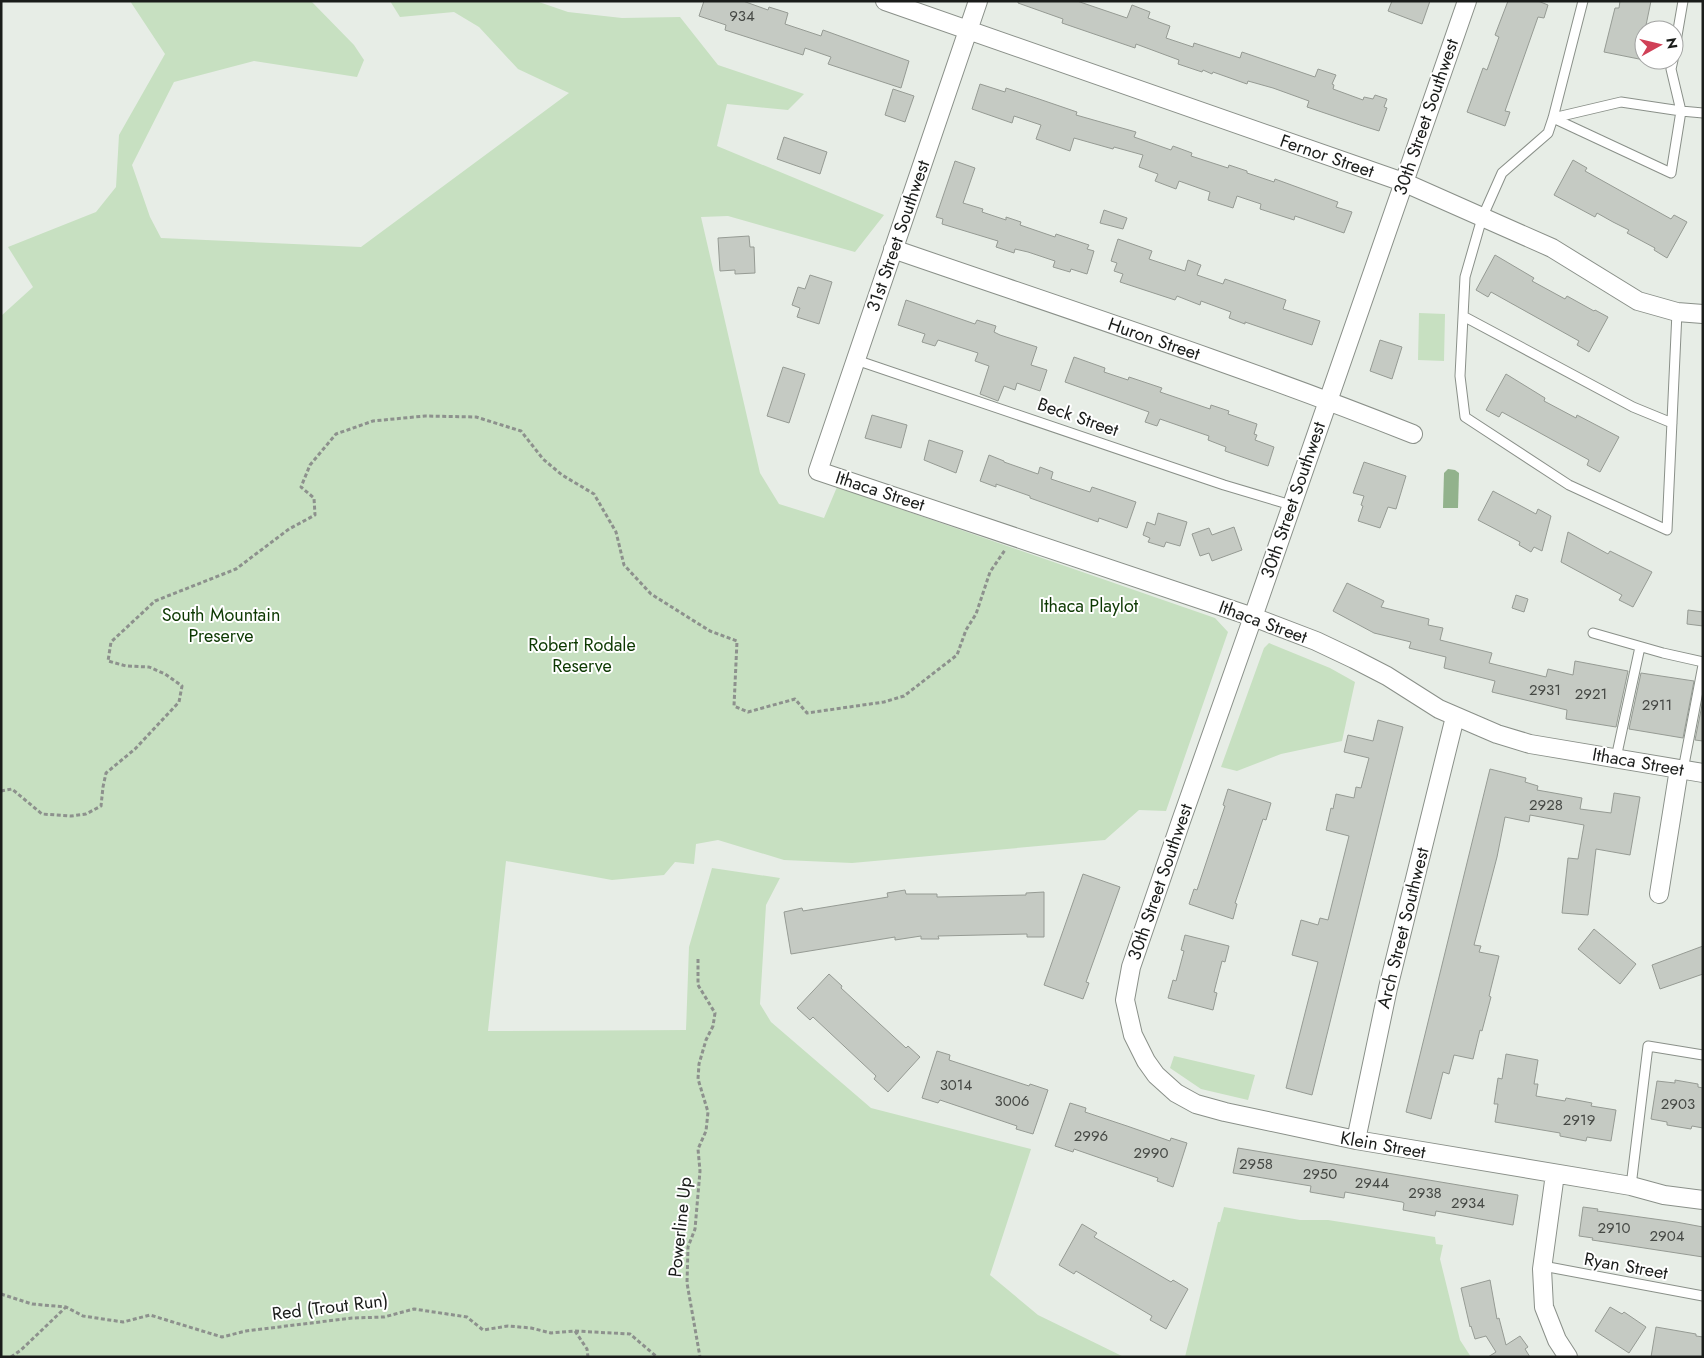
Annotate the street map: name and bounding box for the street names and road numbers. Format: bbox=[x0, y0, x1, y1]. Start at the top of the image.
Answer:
street label: 30th Street Southwest bbox=[1387, 35, 1465, 199]
street label: Fernor Street bbox=[1277, 128, 1378, 184]
street label: 31st Street Southwest bbox=[860, 156, 936, 315]
street label: Huron Street bbox=[1104, 311, 1204, 367]
street label: Beck Street bbox=[1034, 391, 1123, 443]
street label: 30th Street Southwest bbox=[1254, 418, 1332, 582]
street label: Ithaca Street bbox=[832, 464, 929, 518]
street label: Ithaca Street bbox=[1215, 594, 1312, 650]
street label: Ithaca Street bbox=[1590, 741, 1686, 783]
street label: 30th Street Southwest bbox=[1121, 800, 1199, 964]
street label: Arch Street Southwest bbox=[1370, 844, 1436, 1011]
street label: Klein Street bbox=[1338, 1125, 1428, 1165]
street label: Powerline Up bbox=[662, 1176, 698, 1278]
street label: Ryan Street bbox=[1582, 1246, 1671, 1286]
street label: Red (Trout Run) bbox=[270, 1287, 390, 1327]

